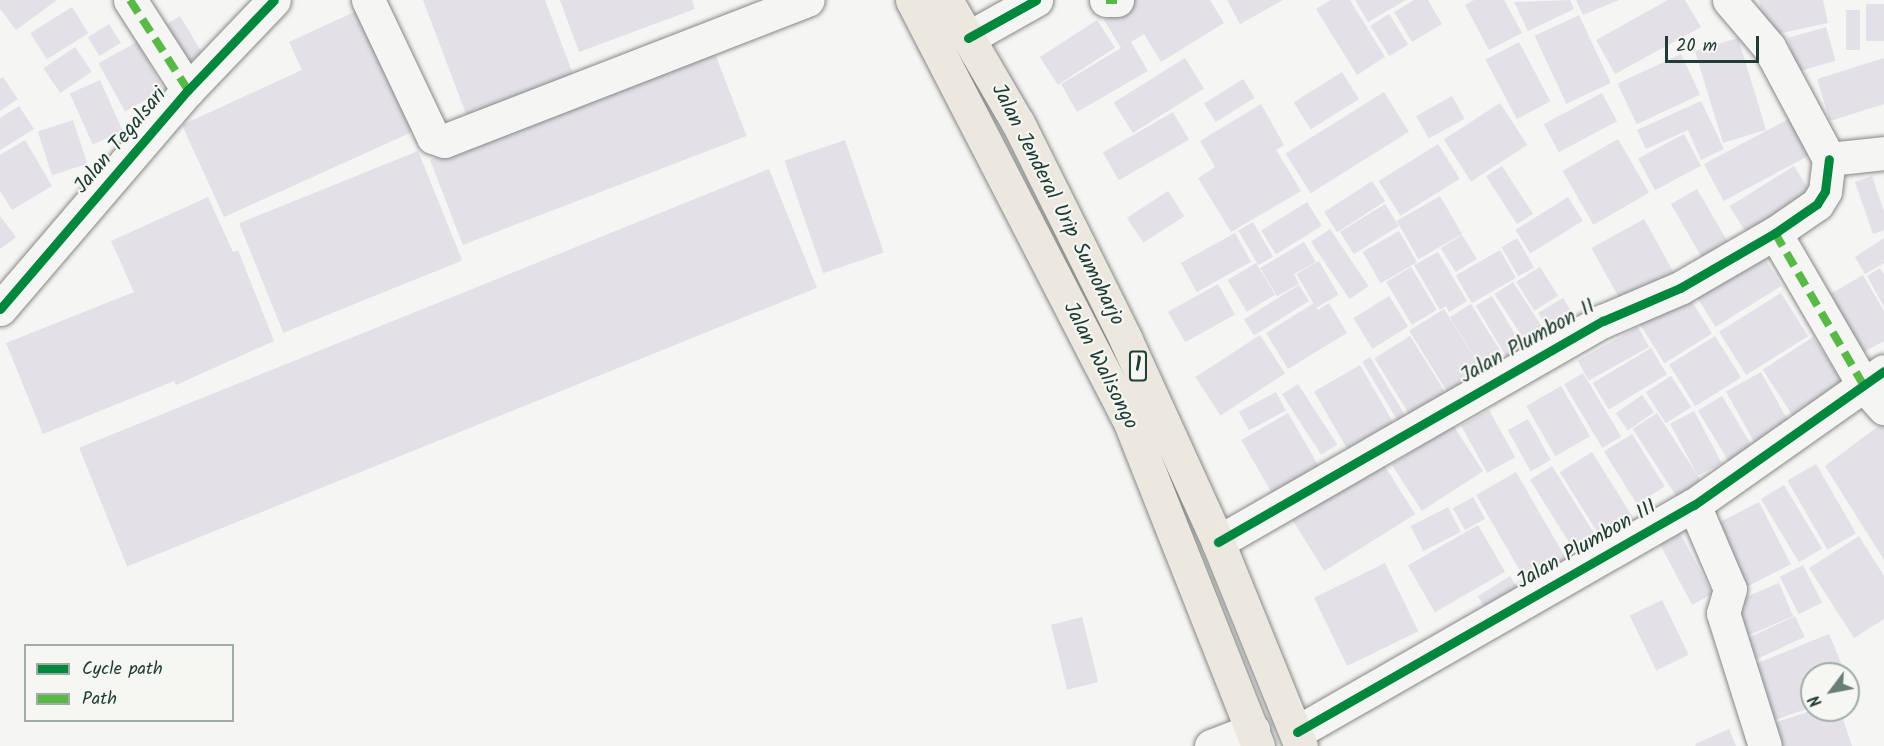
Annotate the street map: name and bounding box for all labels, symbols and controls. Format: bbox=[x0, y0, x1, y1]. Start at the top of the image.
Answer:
scale bar bbox=[1668, 24, 1762, 62]
text: 20 m bbox=[1676, 32, 1717, 61]
street label: Jalan Jenderal Urip Sumoharjo bbox=[985, 80, 1129, 330]
street label: Jalan Tegalsari bbox=[69, 83, 173, 199]
street label: Jalan Plumbon II bbox=[1456, 294, 1600, 390]
street label: Jalan Walisongo bbox=[1057, 298, 1143, 434]
road number: 1 bbox=[1128, 349, 1148, 383]
street label: Jalan Plumbon III bbox=[1513, 495, 1661, 595]
legend bbox=[24, 644, 234, 722]
text: Cycle path bbox=[82, 655, 163, 684]
north arrow bbox=[1800, 662, 1860, 722]
text: Path bbox=[82, 685, 117, 714]
text: N bbox=[1803, 690, 1829, 712]

